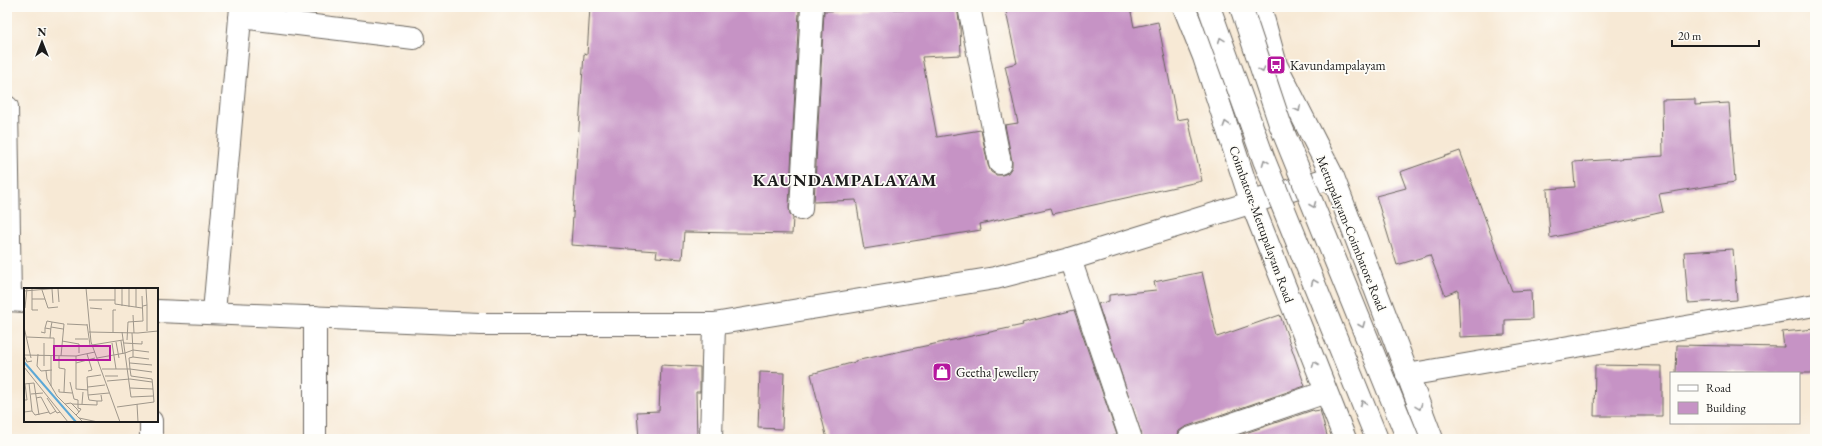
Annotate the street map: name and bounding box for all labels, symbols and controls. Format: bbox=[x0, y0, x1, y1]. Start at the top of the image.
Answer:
north arrow bbox=[22, 22, 62, 62]
scale bar bbox=[1672, 22, 1759, 48]
text: N bbox=[38, 25, 47, 39]
text: 20 m bbox=[1678, 28, 1702, 44]
one-way arrow bbox=[1217, 36, 1225, 43]
bus stop icon: Kavundampalayam bbox=[1265, 54, 1287, 76]
place label: Kavundampalayam bbox=[1290, 57, 1386, 74]
one-way arrow bbox=[1257, 67, 1266, 74]
one-way arrow bbox=[1293, 104, 1301, 112]
one-way arrow bbox=[1222, 120, 1231, 127]
street label: Coimbatore-Mettupalayam Road bbox=[1225, 143, 1298, 306]
street label: Mettupalayam-Coimbatore Road bbox=[1313, 153, 1391, 314]
one-way arrow bbox=[1261, 158, 1269, 165]
district label: KAUNDAMPALAYAM bbox=[753, 169, 937, 191]
one-way arrow bbox=[1309, 201, 1317, 208]
one-way arrow bbox=[1311, 279, 1319, 287]
inset map bbox=[24, 288, 158, 422]
one-way arrow bbox=[1358, 322, 1366, 329]
one-way arrow bbox=[1312, 360, 1320, 367]
shop icon: Geetha Jewellery bbox=[931, 361, 953, 383]
place label: Geetha Jewellery bbox=[956, 364, 1039, 381]
legend bbox=[1670, 372, 1800, 424]
text: Road bbox=[1706, 380, 1732, 396]
one-way arrow bbox=[1360, 399, 1368, 406]
text: Building bbox=[1706, 400, 1747, 416]
one-way arrow bbox=[1415, 403, 1423, 410]

